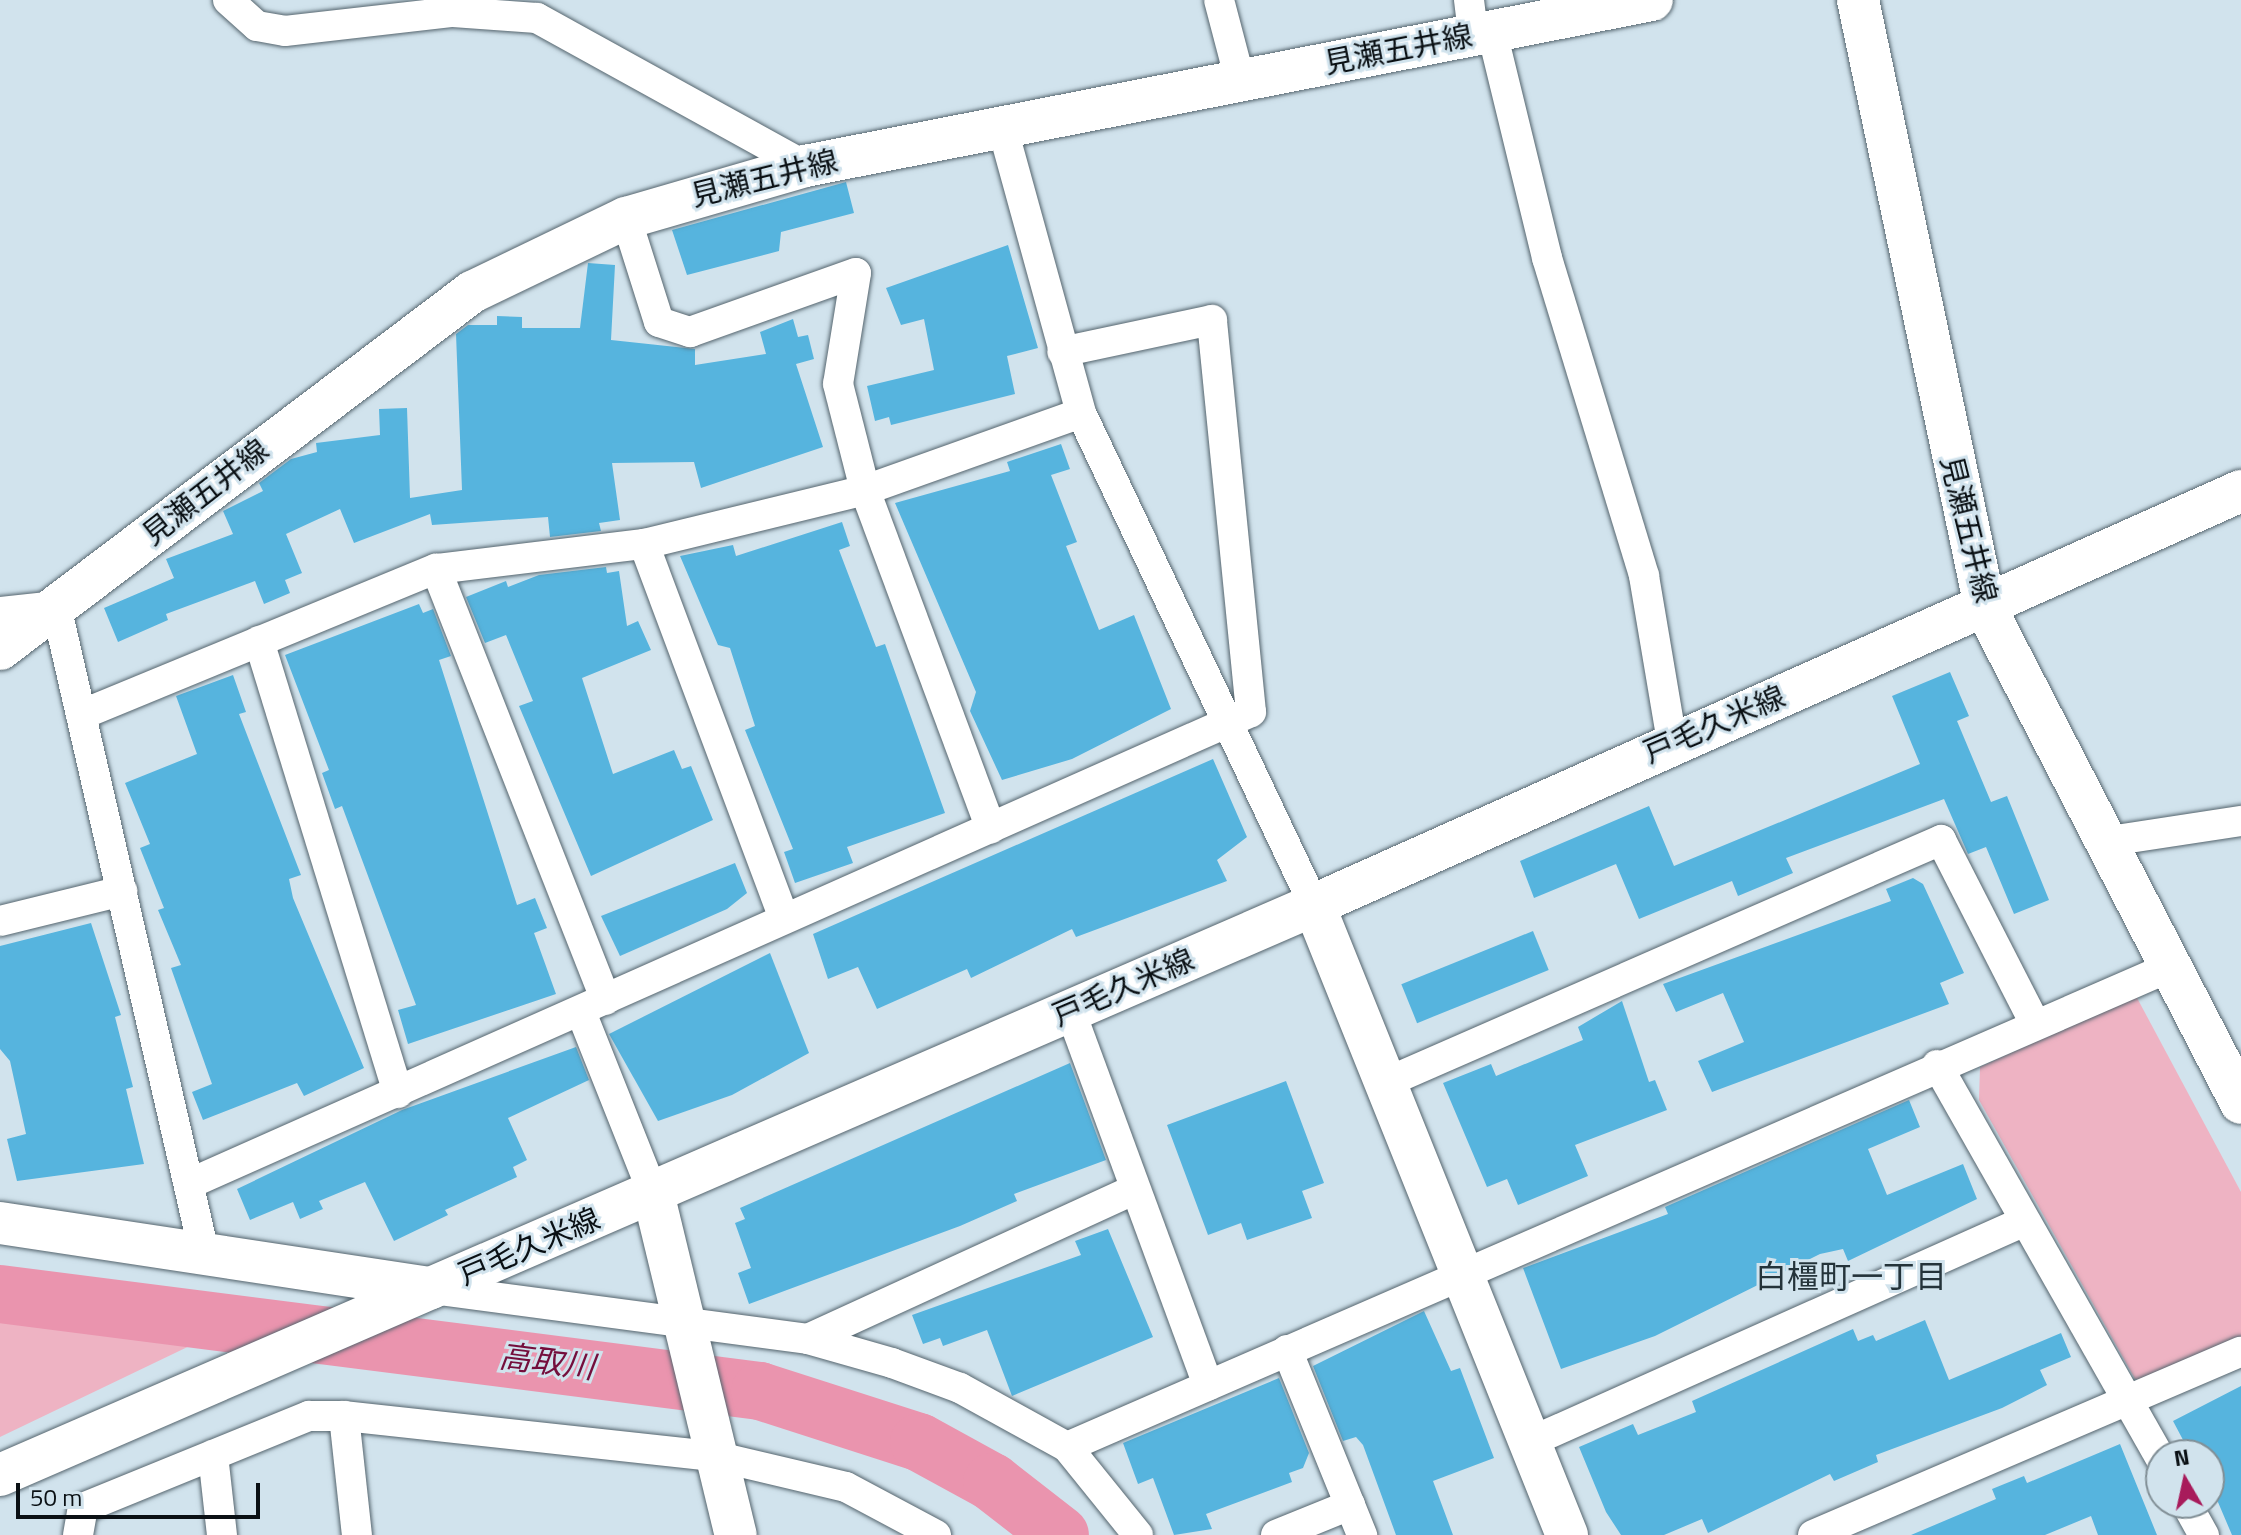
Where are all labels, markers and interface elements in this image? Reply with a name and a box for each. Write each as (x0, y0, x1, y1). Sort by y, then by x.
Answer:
street label: 見瀬五井線 (1321, 17, 1475, 81)
street label: 見瀬五井線 (687, 142, 841, 214)
street label: 見瀬五井線 (135, 432, 275, 552)
street label: 見瀬五井線 (1933, 452, 2005, 606)
street label: 戸毛久米線 (1638, 678, 1790, 770)
street label: 戸毛久米線 (1047, 941, 1199, 1033)
street label: 戸毛久米線 (453, 1200, 605, 1292)
district label: 白橿町一丁目 (1755, 1257, 1947, 1295)
water label: 高取川 (497, 1336, 597, 1386)
north arrow (2145, 1439, 2225, 1519)
text: N (2171, 1439, 2192, 1475)
scale bar (20, 1467, 264, 1517)
text: 50 m (30, 1479, 82, 1515)

